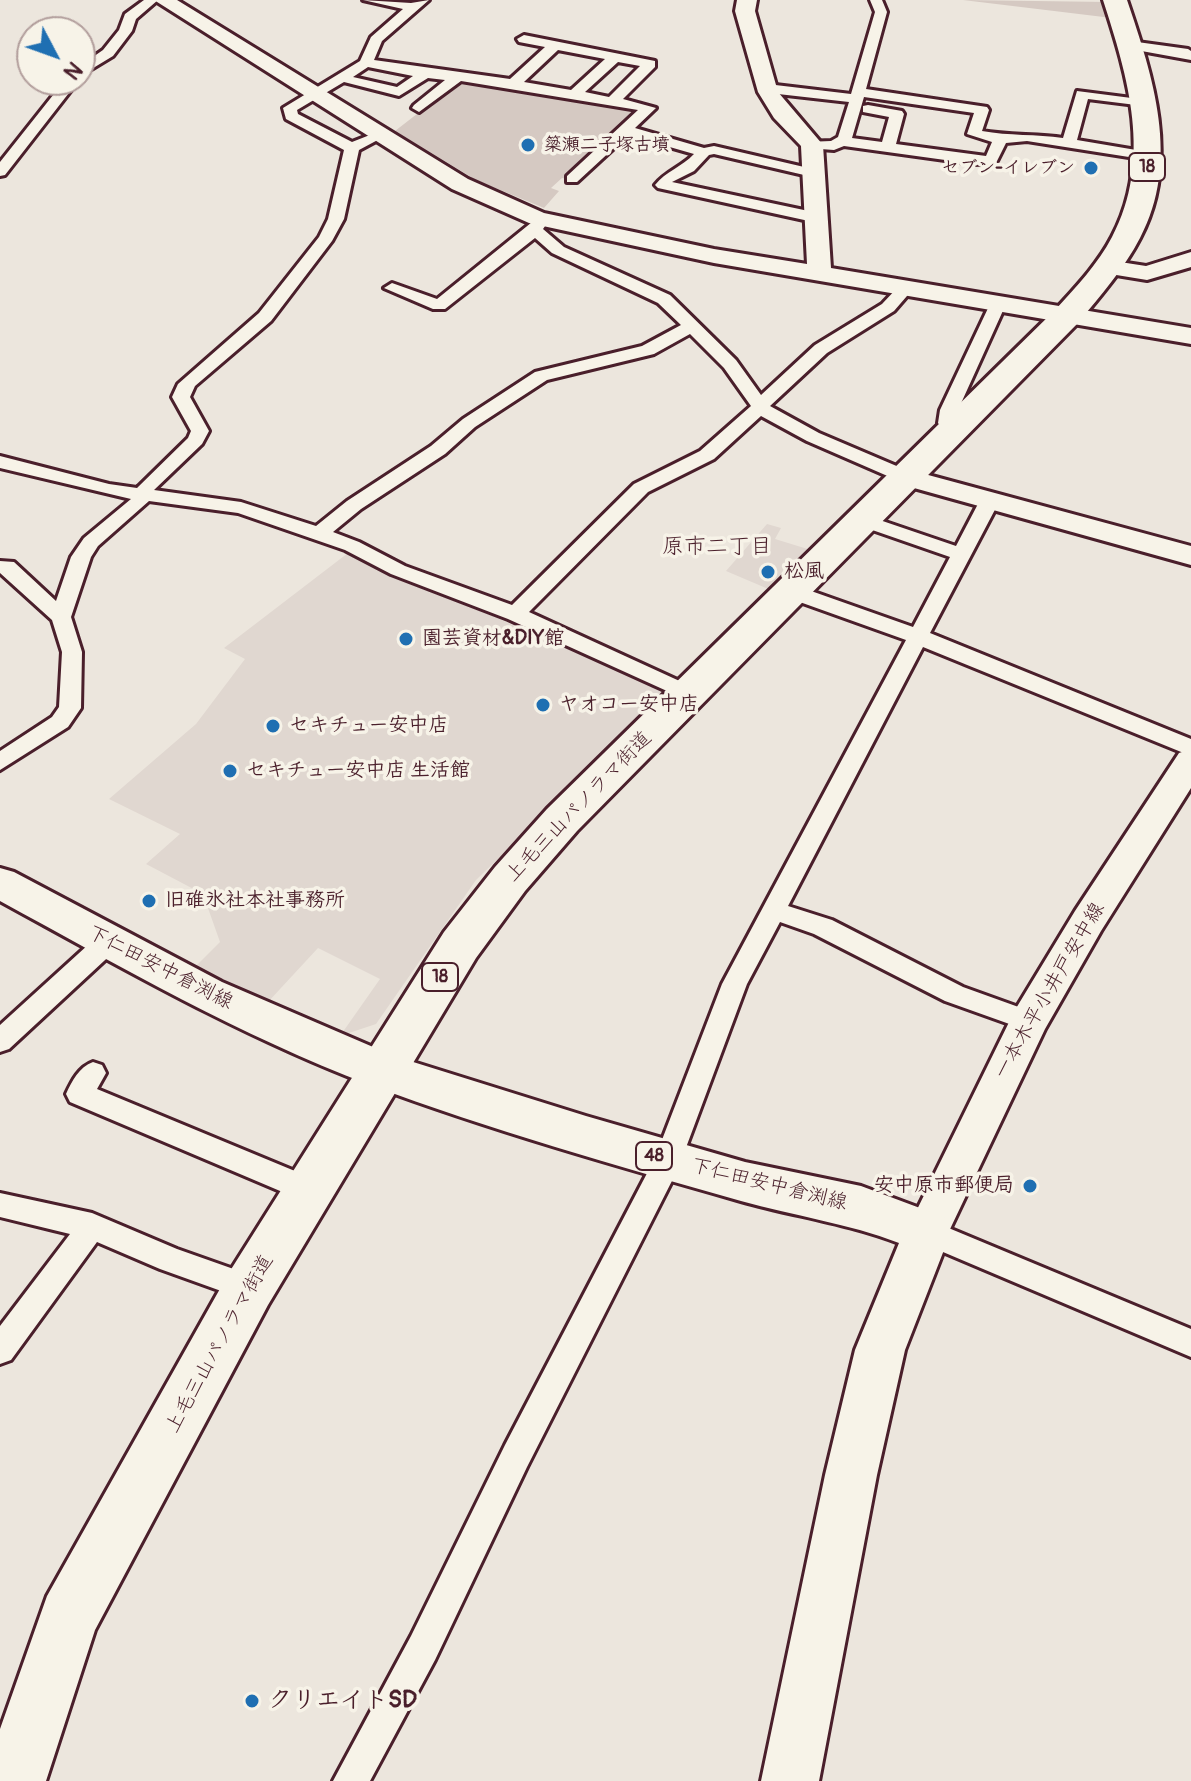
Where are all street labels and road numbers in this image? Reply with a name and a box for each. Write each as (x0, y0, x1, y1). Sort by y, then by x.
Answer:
road number: 18 (1129, 153, 1165, 181)
street label: 上毛三山パノラマ街道 (501, 727, 657, 887)
street label: 一本木平小井戸安中線 (990, 898, 1110, 1084)
street label: 下仁田安中倉渕線 (83, 921, 237, 1015)
road number: 18 (422, 963, 458, 991)
road number: 48 (636, 1142, 672, 1170)
street label: 下仁田安中倉渕線 (688, 1154, 850, 1216)
street label: 上毛三山パノラマ街道 (161, 1251, 279, 1437)

